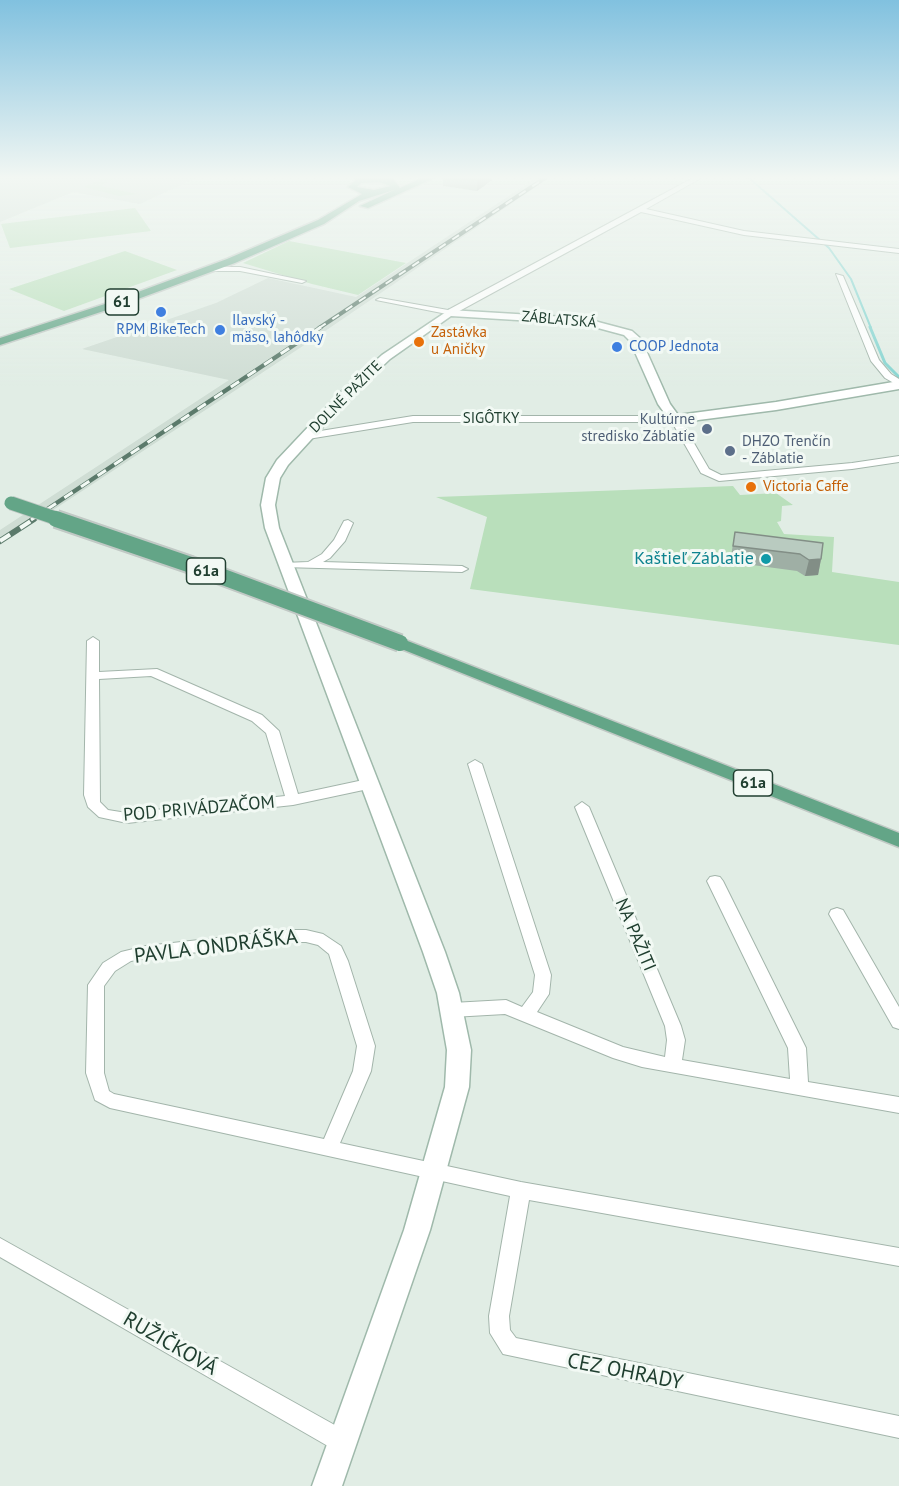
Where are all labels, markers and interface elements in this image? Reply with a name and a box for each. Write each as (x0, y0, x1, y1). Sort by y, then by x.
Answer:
road number: 61 (106, 289, 138, 315)
marker: RPM BikeTech (154, 305, 168, 319)
street label: ZÁBLATSKÁ (521, 308, 597, 332)
place label: Ilavský - mäso, lahôdky (232, 312, 323, 347)
place label: RPM BikeTech (116, 321, 206, 339)
marker: Ilavský - mäso, lahôdky (213, 323, 227, 337)
place label: Zastávka u Aničky (431, 324, 487, 359)
marker: Zastávka u Aničky (412, 335, 426, 349)
place label: COOP Jednota (629, 338, 719, 356)
marker: COOP Jednota (610, 340, 624, 354)
street label: DOLNÉ PAŽITE (306, 357, 386, 437)
street label: SIGÔTKY (463, 410, 519, 428)
place label: Kultúrne stredisko Záblatie (581, 411, 695, 446)
marker: Kultúrne stredisko Záblatie (700, 422, 714, 436)
place label: DHZO Trenčín - Záblatie (742, 433, 831, 468)
marker: DHZO Trenčín - Záblatie (723, 444, 737, 458)
place label: Victoria Caffe (763, 478, 849, 496)
marker: Victoria Caffe (744, 480, 758, 494)
place label: Kaštieľ Záblatie (634, 548, 754, 570)
marker: Kaštieľ Záblatie (759, 552, 773, 566)
road number: 61a (186, 558, 226, 584)
road number: 61a (734, 770, 772, 796)
street label: POD PRIVÁDZAČOM (122, 792, 276, 826)
street label: NA PAŽITI (610, 895, 660, 975)
street label: PAVLA ONDRÁŠKA (133, 924, 299, 970)
street label: RUŽIČKOVÁ (118, 1307, 222, 1381)
street label: CEZ OHRADY (565, 1348, 685, 1396)

